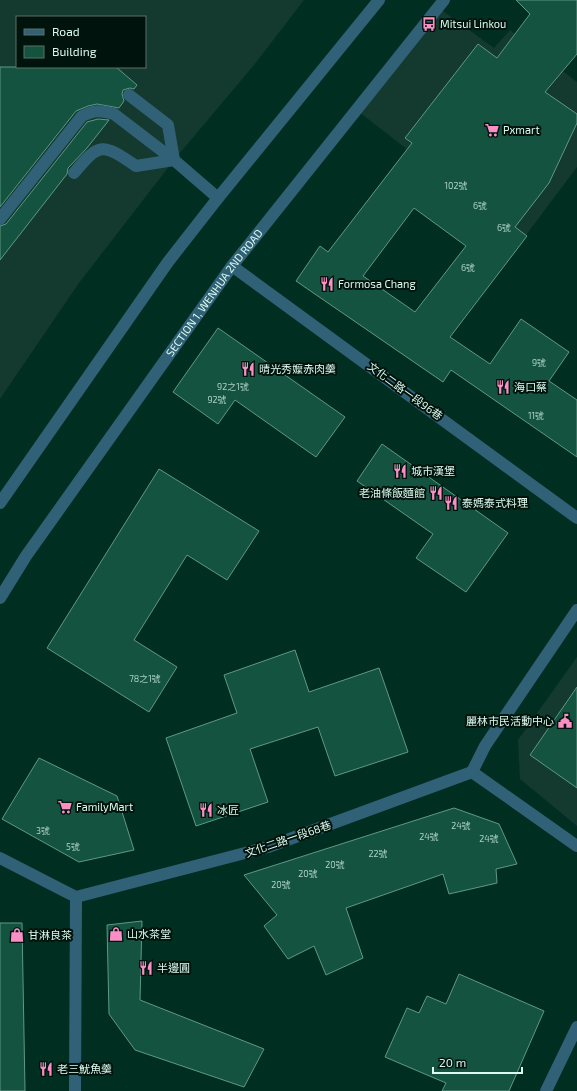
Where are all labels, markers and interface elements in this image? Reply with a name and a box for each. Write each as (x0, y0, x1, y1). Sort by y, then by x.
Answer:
legend (16, 16, 146, 68)
bus stop icon: Mitsui Linkou (421, 16, 437, 32)
place label: Mitsui Linkou (440, 17, 506, 30)
text: Road (52, 24, 80, 38)
text: Building (52, 44, 97, 58)
supermarket icon: Pxmart (484, 122, 500, 138)
place label: Pxmart (503, 123, 540, 136)
house number: 102號 (444, 180, 468, 191)
house number: 6號 (473, 200, 487, 211)
house number: 6號 (497, 222, 511, 233)
street label: SECTION 1, WENHUA 2ND ROAD (163, 226, 265, 359)
house number: 6號 (461, 262, 475, 273)
restaurant icon: Formosa Chang (319, 276, 335, 292)
place label: Formosa Chang (338, 277, 416, 290)
house number: 9號 (532, 357, 546, 368)
street label: 文化二路一段96巷 (365, 359, 445, 422)
restaurant icon: 晴光秀嬤赤肉羹 (240, 361, 256, 377)
place label: 晴光秀嬤赤肉羹 (259, 362, 336, 375)
restaurant icon: 海口蔡 (495, 379, 511, 395)
place label: 海口蔡 (514, 380, 547, 393)
house number: 92之1號 (217, 381, 249, 392)
house number: 92號 (207, 394, 227, 405)
house number: 11號 (528, 410, 544, 421)
restaurant icon: 城市漢堡 (392, 463, 408, 479)
place label: 城市漢堡 (411, 464, 455, 477)
restaurant icon: 老油條飯麵館 (428, 485, 444, 501)
place label: 老油條飯麵館 (359, 486, 425, 499)
restaurant icon: 泰媽泰式料理 (443, 495, 459, 511)
place label: 泰媽泰式料理 (462, 496, 528, 509)
house number: 78之1號 (129, 673, 161, 684)
public building icon: 麗林市民活動中心 (557, 713, 573, 729)
place label: 麗林市民活動中心 (466, 714, 554, 727)
supermarket icon: FamilyMart (57, 799, 73, 815)
place label: FamilyMart (76, 800, 133, 813)
restaurant icon: 冰匠 (198, 802, 214, 818)
place label: 冰匠 (217, 803, 239, 816)
street label: 文化二路一段68巷 (243, 818, 332, 859)
house number: 24號 (451, 820, 471, 831)
house number: 3號 (36, 825, 50, 836)
house number: 24號 (419, 831, 439, 842)
house number: 24號 (479, 833, 499, 844)
house number: 5號 (66, 841, 80, 852)
house number: 22號 (368, 848, 388, 859)
house number: 20號 (325, 859, 345, 870)
house number: 20號 (298, 868, 318, 879)
house number: 20號 (271, 879, 291, 890)
shop icon: 山水茶堂 (108, 926, 124, 942)
shop icon: 甘淋良茶 (9, 927, 25, 943)
place label: 山水茶堂 (127, 927, 171, 940)
place label: 甘淋良茶 (28, 928, 72, 941)
restaurant icon: 半邊圓 (138, 960, 154, 976)
place label: 半邊圓 (157, 961, 190, 974)
scale bar (433, 1049, 522, 1075)
text: 20 m (439, 1055, 466, 1069)
restaurant icon: 老三魷魚羹 (38, 1061, 54, 1077)
place label: 老三魷魚羹 (57, 1062, 112, 1075)

